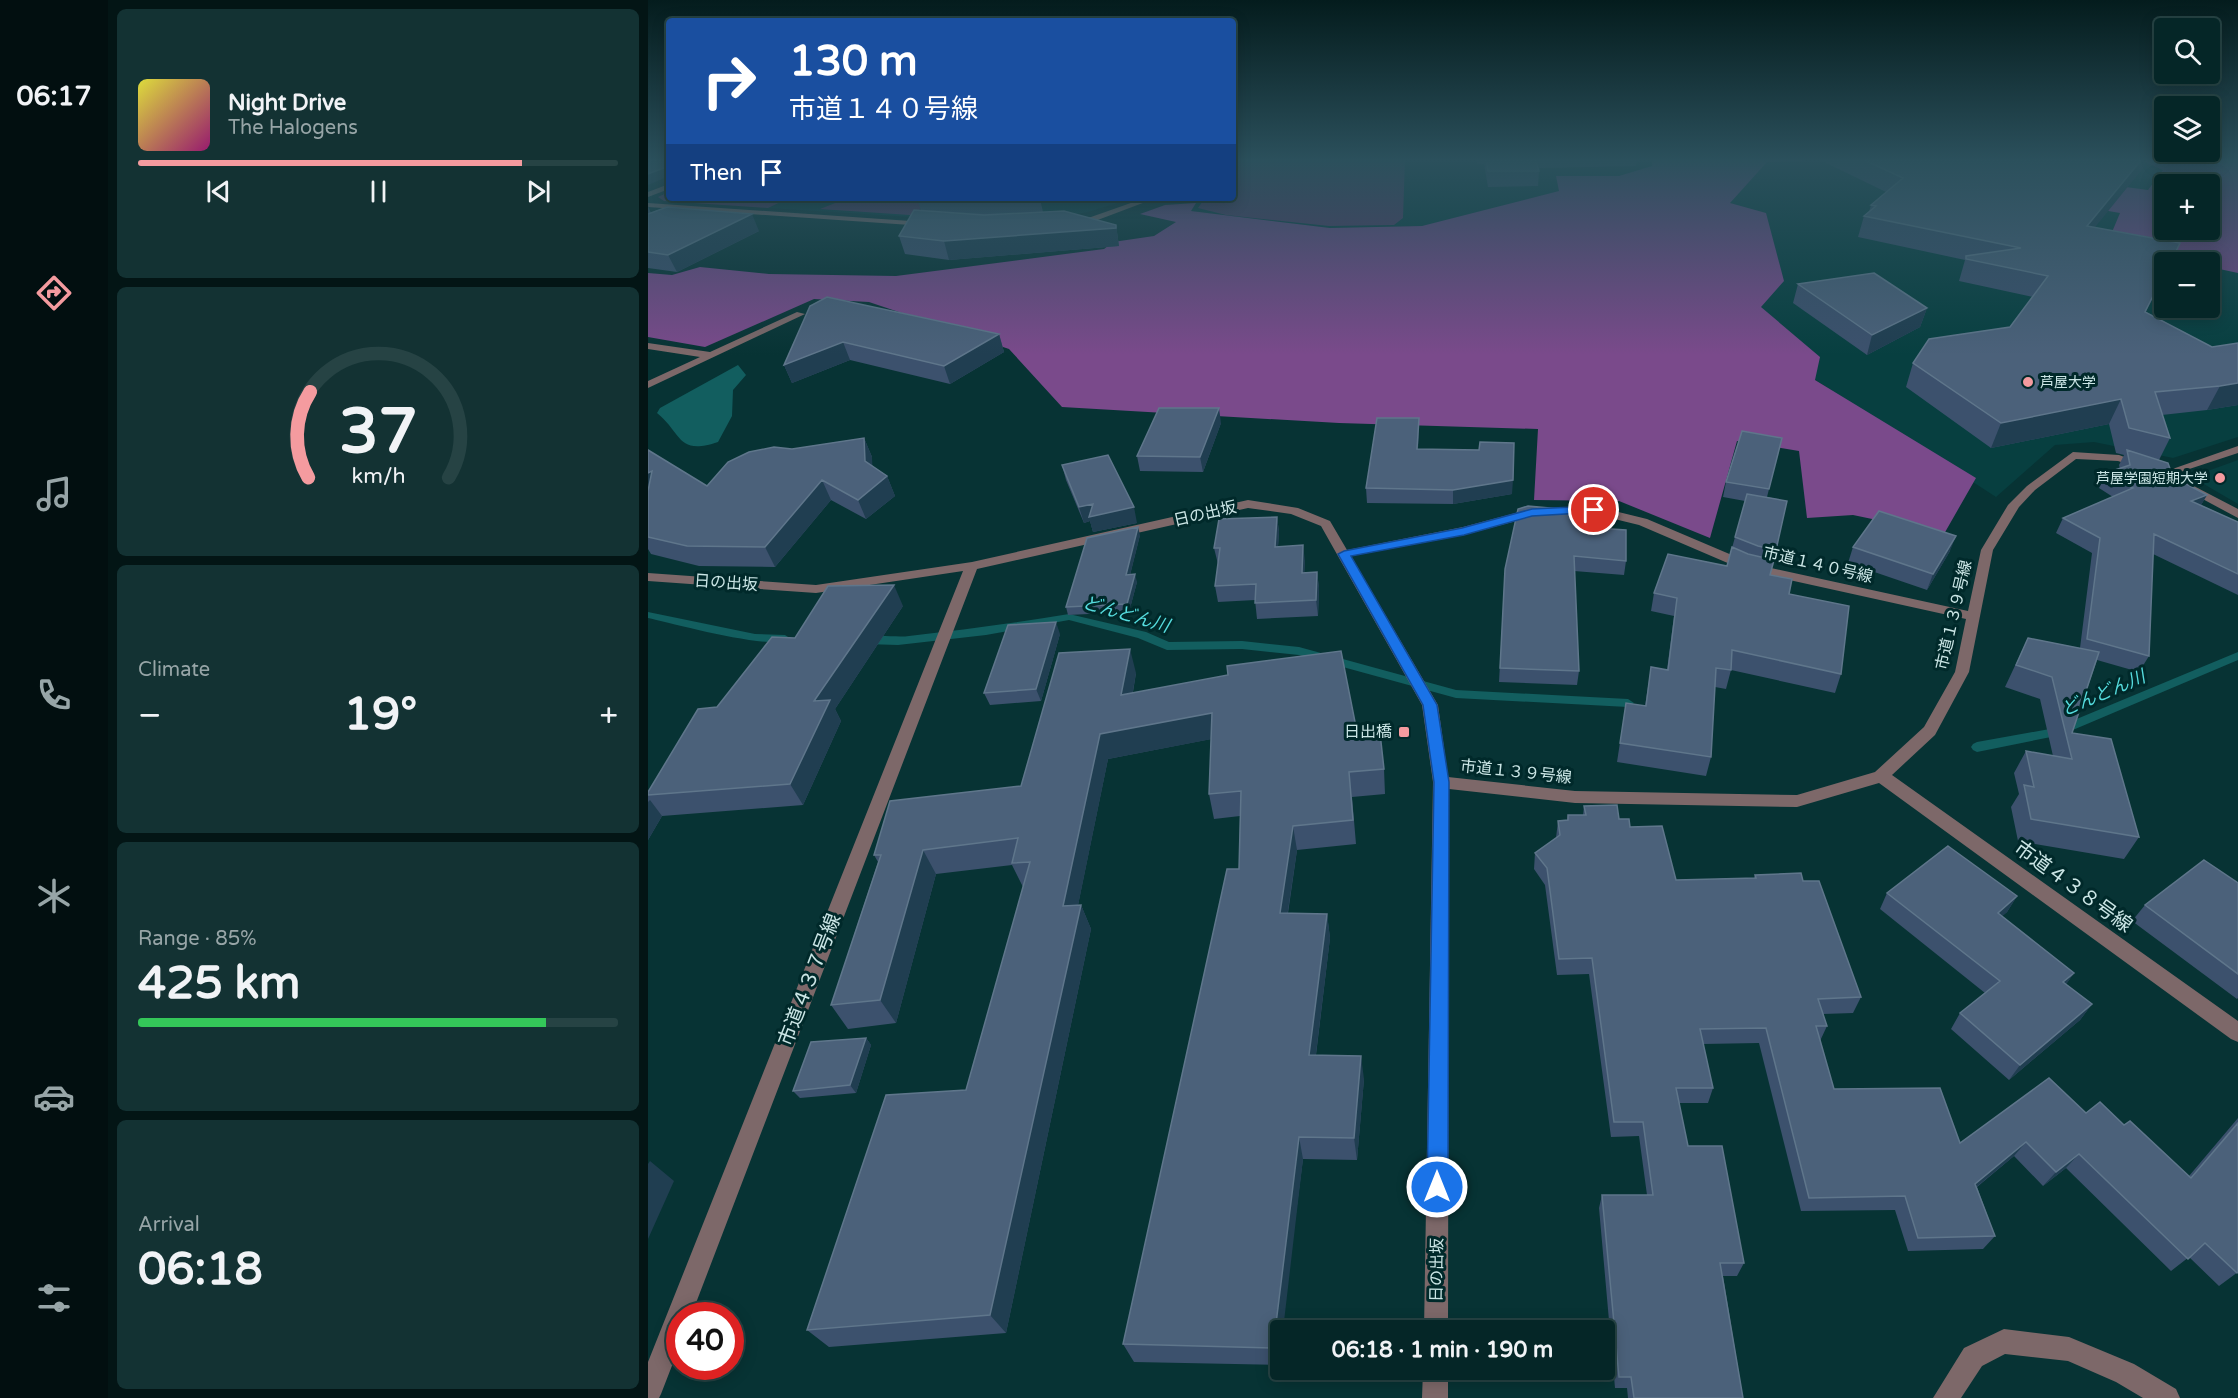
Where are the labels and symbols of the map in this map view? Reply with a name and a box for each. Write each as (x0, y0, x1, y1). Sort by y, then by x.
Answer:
place label: 芦屋大学 (2040, 374, 2096, 391)
marker: 芦屋大学 (2021, 375, 2035, 389)
place label: 芦屋学園短期大学 (2096, 470, 2208, 487)
marker: 芦屋学園短期大学 (2213, 471, 2227, 485)
pin (1568, 484, 1619, 535)
street label: 日の出坂 (1172, 497, 1238, 531)
street label: 市道１４０号線 (1761, 543, 1875, 587)
street label: 市道１３９号線 (1932, 558, 1976, 672)
street label: 日の出坂 (693, 571, 759, 595)
water label: どんどん川 (1080, 591, 1174, 637)
water label: どんどん川 (2058, 665, 2150, 721)
place label: 日出橋 (1344, 722, 1392, 742)
marker: 日出橋 (1397, 725, 1411, 739)
street label: 市道１３９号線 (1459, 756, 1573, 788)
street label: 市道４３８号線 (2009, 836, 2137, 938)
street label: 市道４３７号線 (774, 910, 846, 1050)
position arrow (1405, 1155, 1469, 1219)
street label: 日の出坂 (1426, 1238, 1448, 1302)
speed limit sign: 40 (666, 1302, 744, 1380)

